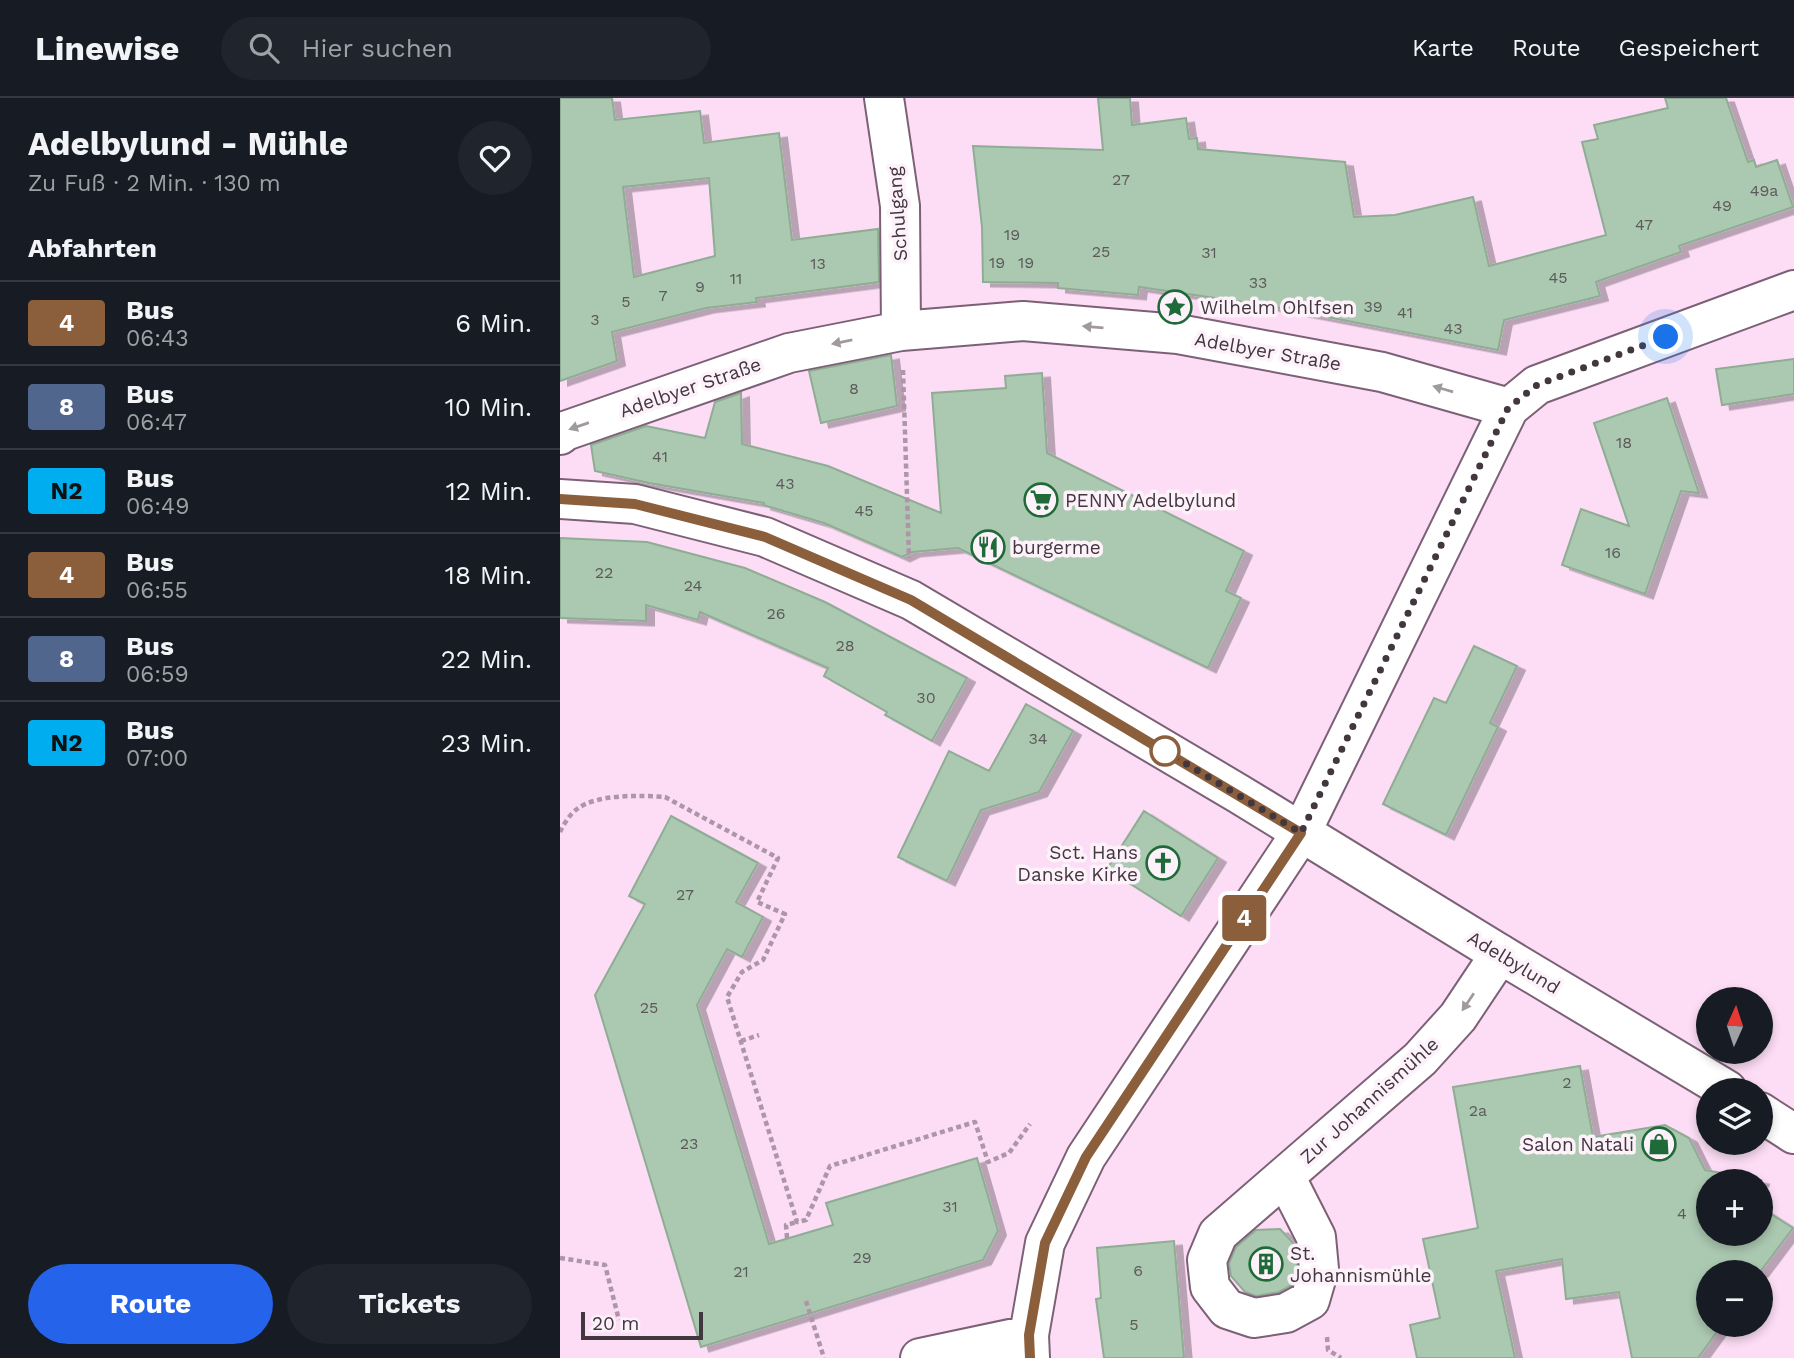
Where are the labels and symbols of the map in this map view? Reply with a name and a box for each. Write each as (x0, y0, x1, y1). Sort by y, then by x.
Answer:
street label: Schulgang (883, 165, 912, 262)
house number: 27 (1112, 170, 1130, 189)
house number: 49a (1750, 181, 1778, 200)
house number: 49 (1712, 196, 1732, 215)
house number: 47 (1635, 215, 1653, 234)
house number: 19 (1004, 225, 1020, 244)
house number: 25 (1092, 242, 1110, 261)
house number: 31 (1201, 243, 1217, 262)
house number: 19 (989, 253, 1005, 272)
house number: 19 (1018, 253, 1034, 272)
house number: 13 (810, 254, 826, 273)
house number: 45 (1548, 268, 1568, 287)
house number: 11 (730, 269, 742, 288)
house number: 33 (1249, 273, 1267, 292)
house number: 9 (695, 277, 705, 296)
house number: 7 (659, 286, 668, 305)
place icon: Wilhelm Ohlfsen (1156, 288, 1194, 326)
house number: 5 (621, 292, 631, 311)
place label: Wilhelm Ohlfsen (1200, 296, 1354, 319)
house number: 39 (1363, 297, 1383, 316)
house number: 41 (1397, 303, 1413, 322)
house number: 3 (590, 310, 600, 329)
house number: 43 (1443, 319, 1463, 338)
your location (1648, 319, 1683, 354)
one-way arrow (1081, 321, 1103, 332)
street label: Adelbyer Straße (1193, 327, 1343, 376)
one-way arrow (831, 337, 853, 348)
street label: Adelbyer Straße (616, 352, 764, 422)
house number: 8 (849, 379, 859, 398)
one-way arrow (1432, 384, 1453, 394)
one-way arrow (569, 421, 590, 432)
house number: 18 (1616, 433, 1632, 452)
house number: 41 (652, 447, 668, 466)
house number: 43 (775, 474, 795, 493)
supermarket icon: PENNY Adelbylund (1022, 481, 1060, 519)
place label: PENNY Adelbylund (1065, 489, 1236, 512)
house number: 45 (854, 501, 874, 520)
restaurant icon: burgerme (969, 528, 1007, 566)
place label: burgerme (1012, 536, 1101, 559)
house number: 16 (1605, 543, 1621, 562)
house number: 22 (595, 563, 613, 582)
house number: 24 (684, 576, 703, 595)
house number: 26 (766, 604, 786, 623)
house number: 28 (835, 636, 855, 655)
house number: 30 (916, 688, 936, 707)
house number: 34 (1028, 729, 1048, 748)
unlabelled marker (1150, 736, 1180, 766)
place label: Sct. Hans Danske Kirke (1017, 841, 1138, 886)
church icon: Sct. Hans Danske Kirke (1144, 844, 1182, 882)
house number: 27 (676, 885, 694, 904)
line badge: 4 (1221, 895, 1267, 941)
street label: Adelbylund (1463, 926, 1564, 999)
north arrow (1696, 987, 1773, 1064)
one-way arrow (1461, 993, 1475, 1011)
house number: 25 (640, 998, 658, 1017)
street label: Zur Johannismühle (1295, 1032, 1443, 1169)
house number: 2 (1562, 1073, 1572, 1092)
house number: 2a (1469, 1101, 1487, 1120)
shop icon: Salon Natali (1640, 1125, 1678, 1163)
place label: Salon Natali (1522, 1133, 1634, 1156)
house number: 23 (680, 1134, 698, 1153)
house number: 31 (942, 1197, 958, 1216)
house number: 4 (1677, 1204, 1687, 1223)
place label: St. Johannismühle (1290, 1242, 1431, 1287)
building icon: St. Johannismühle (1247, 1245, 1285, 1283)
house number: 29 (852, 1248, 872, 1267)
house number: 6 (1133, 1261, 1143, 1280)
house number: 21 (733, 1262, 749, 1281)
scale bar (581, 1309, 704, 1341)
house number: 5 (1129, 1315, 1139, 1334)

